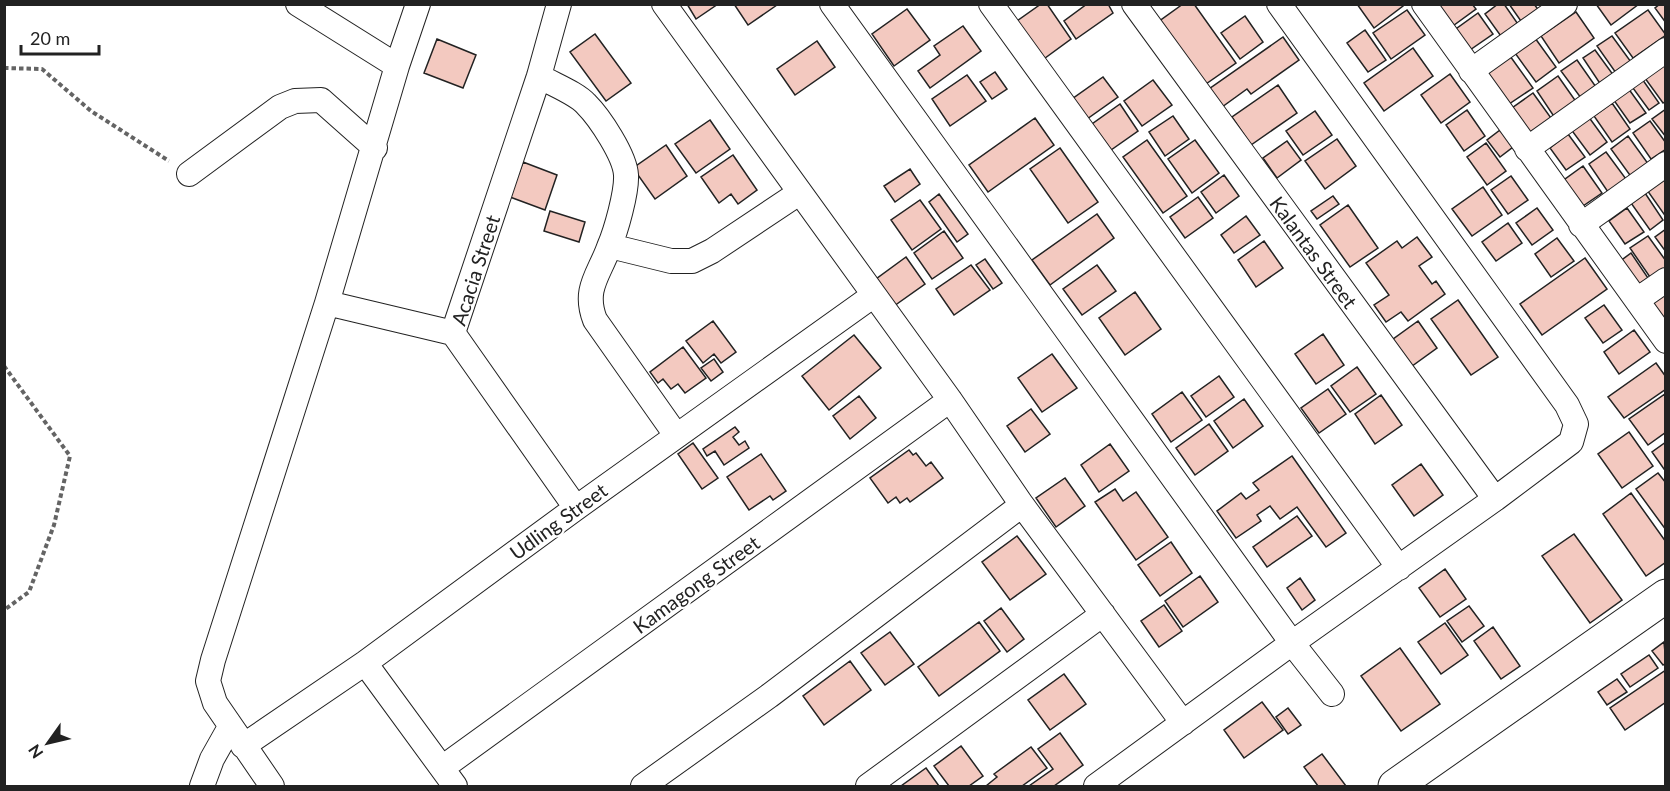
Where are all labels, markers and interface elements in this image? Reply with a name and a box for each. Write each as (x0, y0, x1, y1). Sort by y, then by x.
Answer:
scale bar (21, 18, 99, 56)
text: 20 m (30, 27, 70, 49)
street label: Kalantas Street (1265, 191, 1363, 313)
street label: Acacia Street (446, 212, 504, 328)
street label: Udling Street (505, 478, 611, 564)
street label: Kamagong Street (628, 530, 764, 638)
north arrow (18, 713, 78, 773)
text: N (24, 741, 46, 762)

